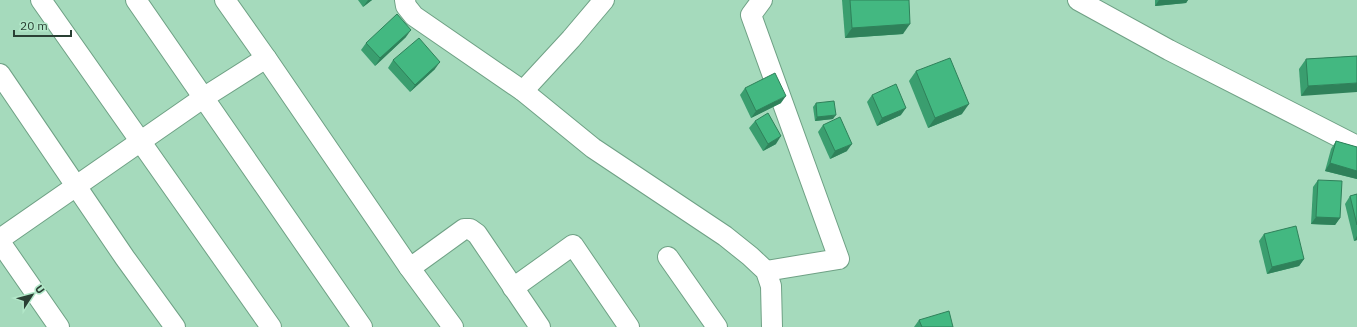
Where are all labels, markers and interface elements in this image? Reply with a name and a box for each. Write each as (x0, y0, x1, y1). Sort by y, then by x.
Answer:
scale bar (14, 12, 71, 38)
text: 20 m (20, 18, 48, 33)
north arrow (12, 275, 52, 315)
text: U (32, 282, 48, 296)

